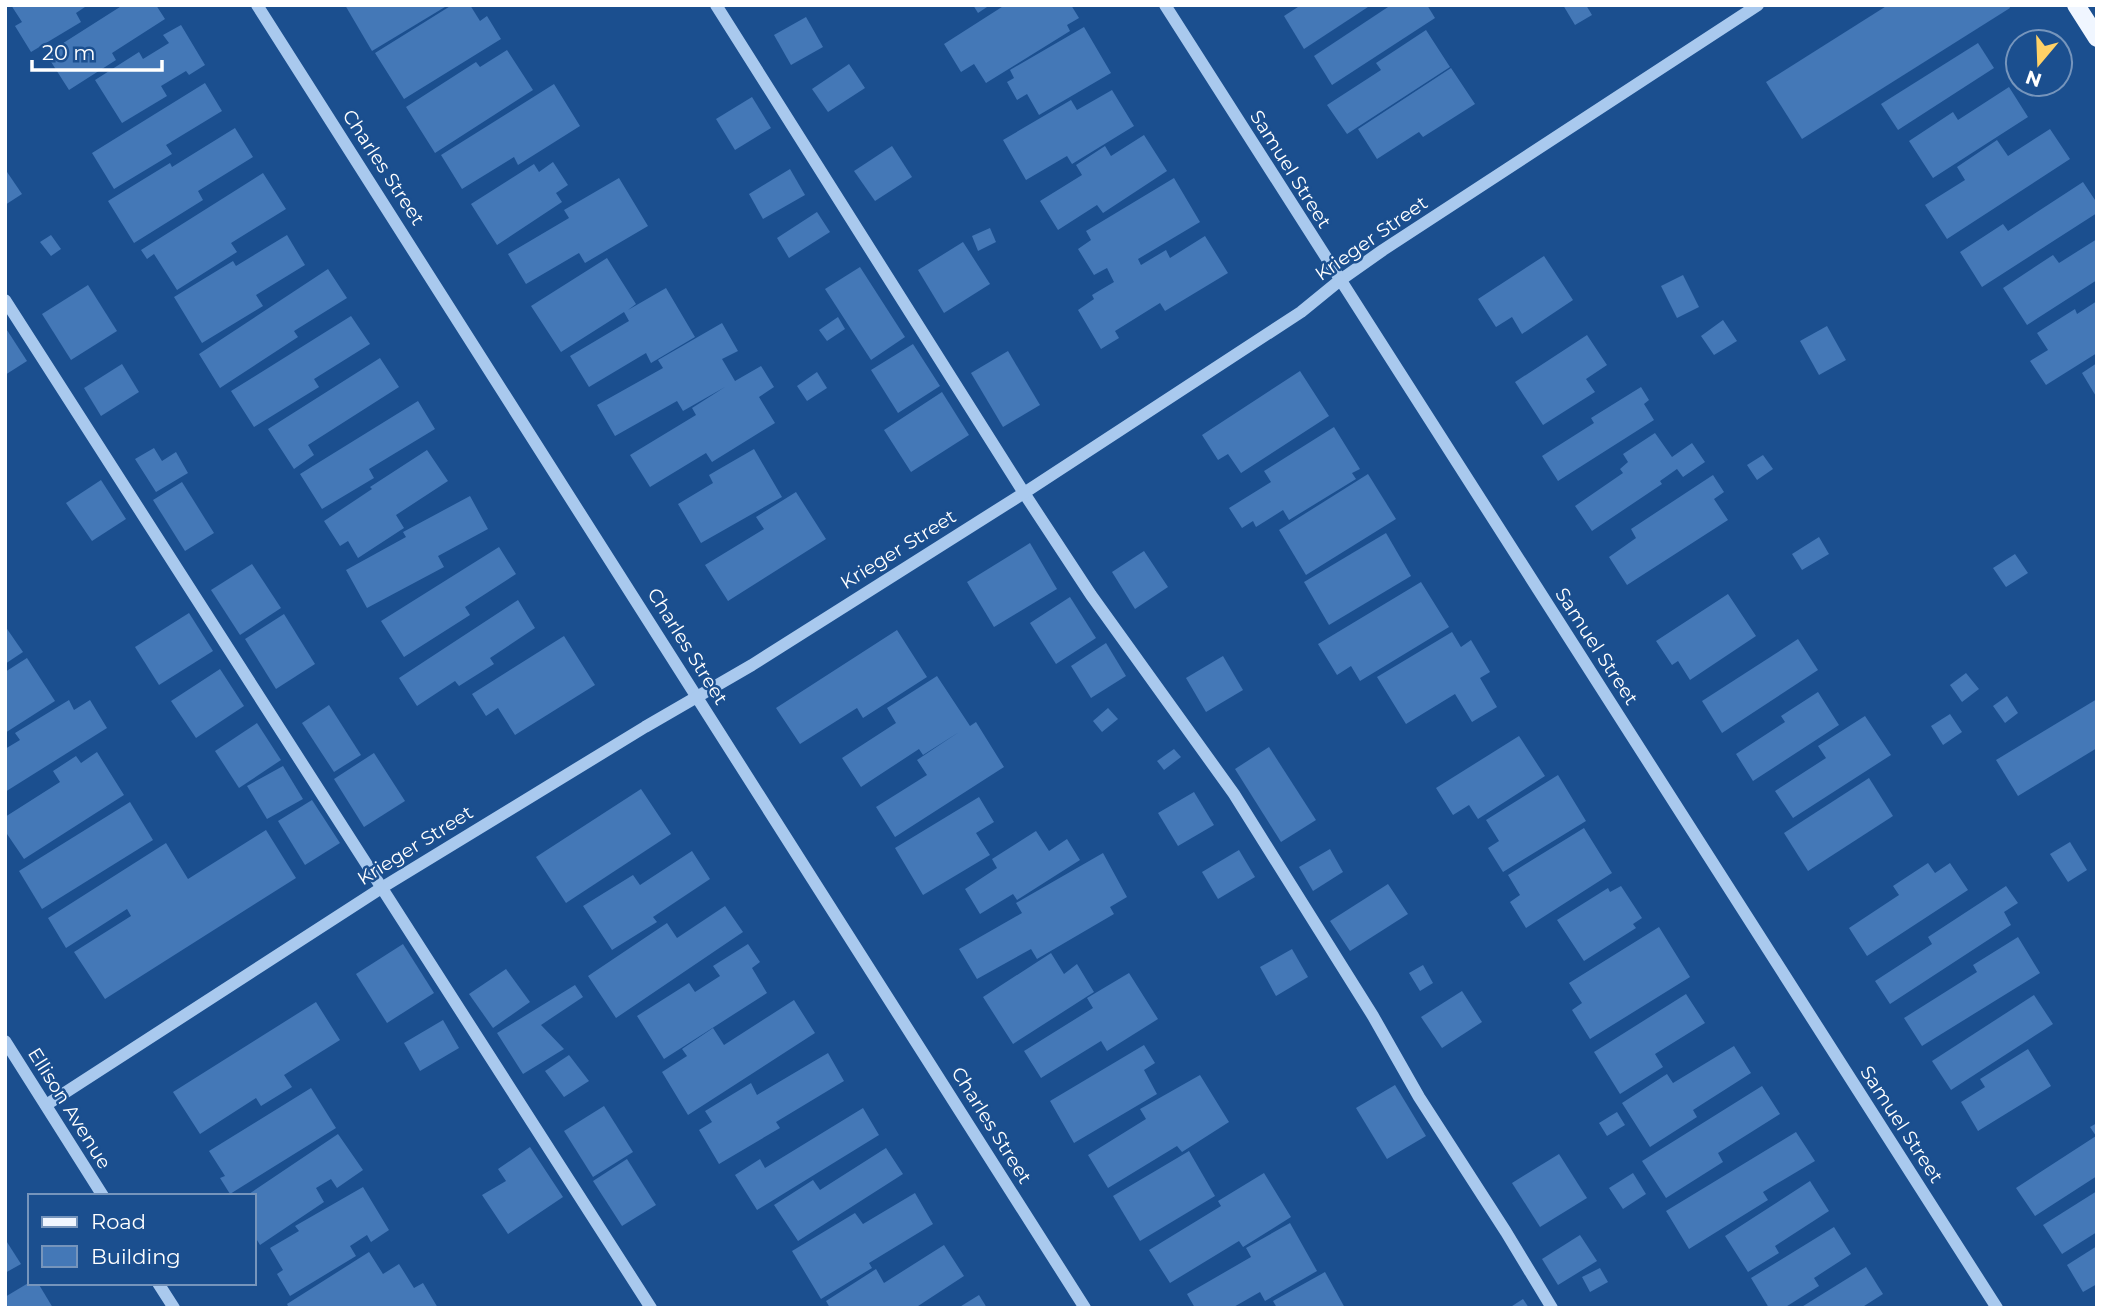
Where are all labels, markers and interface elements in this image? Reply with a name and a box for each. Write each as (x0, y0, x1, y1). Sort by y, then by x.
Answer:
scale bar (32, 28, 161, 72)
north arrow (2004, 28, 2074, 98)
text: 20 m (42, 40, 96, 65)
text: N (2023, 65, 2045, 92)
street label: Charles Street (338, 105, 430, 230)
street label: Samuel Street (1245, 106, 1336, 233)
street label: Krieger Street (1311, 191, 1432, 286)
street label: Krieger Street (836, 505, 961, 594)
street label: Samuel Street (1550, 583, 1643, 709)
street label: Charles Street (643, 584, 733, 709)
street label: Krieger Street (353, 801, 478, 890)
street label: Ellison Avenue (23, 1043, 116, 1173)
street label: Samuel Street (1855, 1061, 1948, 1187)
street label: Charles Street (947, 1063, 1037, 1188)
legend (28, 1194, 256, 1285)
text: Road (91, 1209, 146, 1234)
text: Building (91, 1244, 181, 1269)

